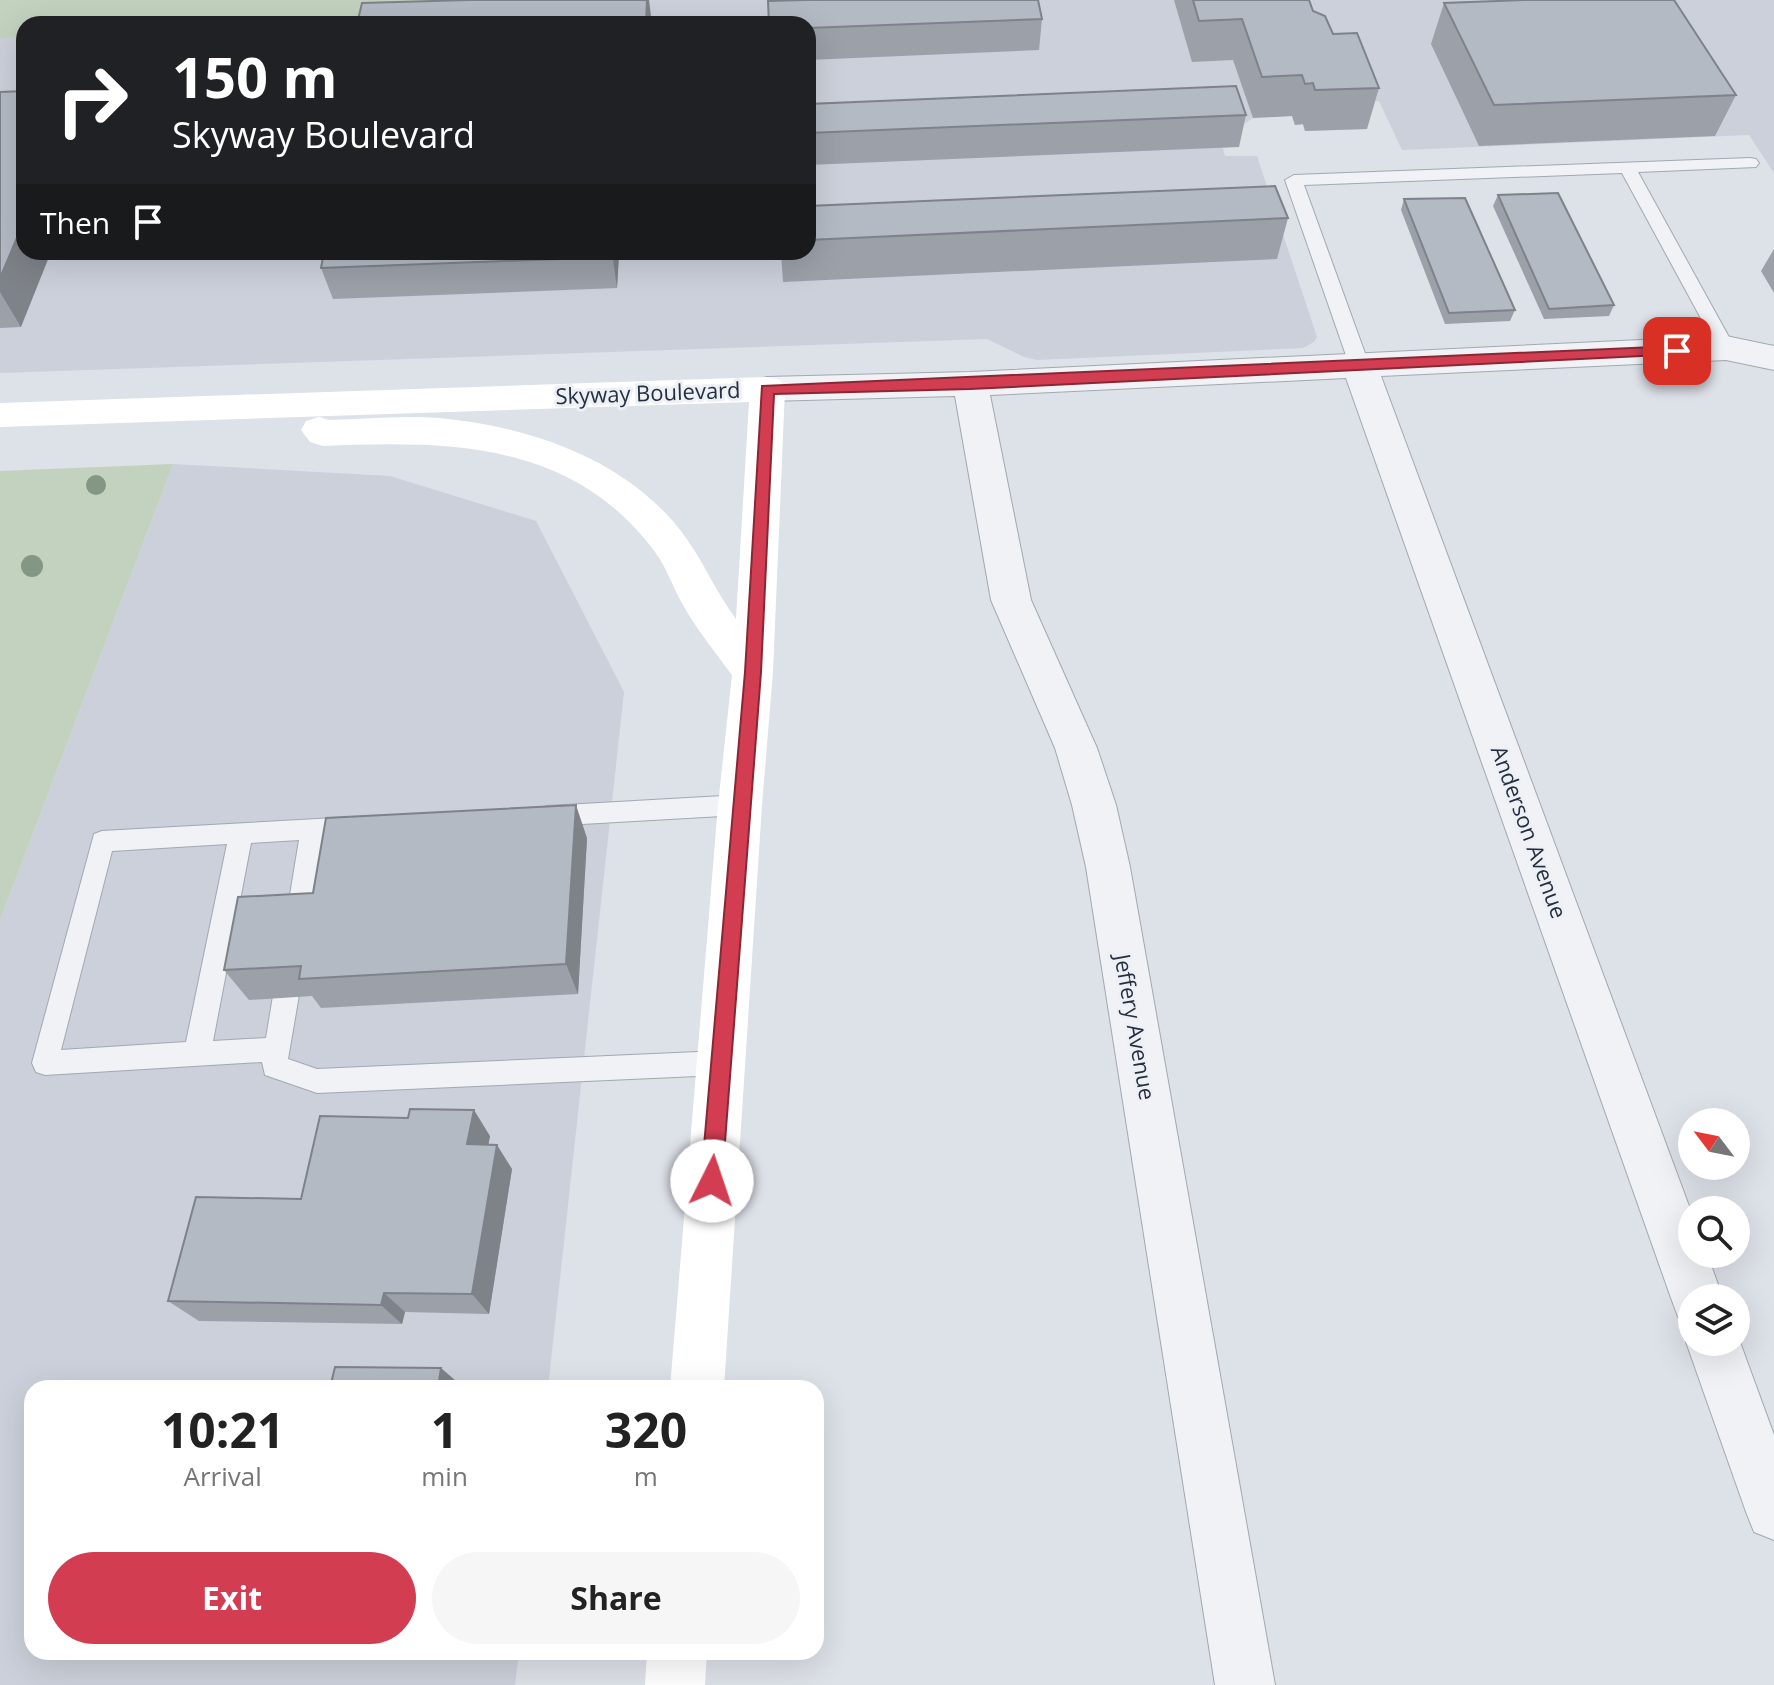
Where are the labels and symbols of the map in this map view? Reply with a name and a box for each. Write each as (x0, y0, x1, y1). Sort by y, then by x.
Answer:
pin (1643, 317, 1711, 385)
street label: Skyway Boulevard (555, 374, 741, 410)
street label: Anderson Avenue (1485, 741, 1575, 922)
street label: Jeffery Avenue (1108, 949, 1164, 1102)
north arrow (1678, 1108, 1750, 1180)
position arrow (670, 1139, 754, 1223)

